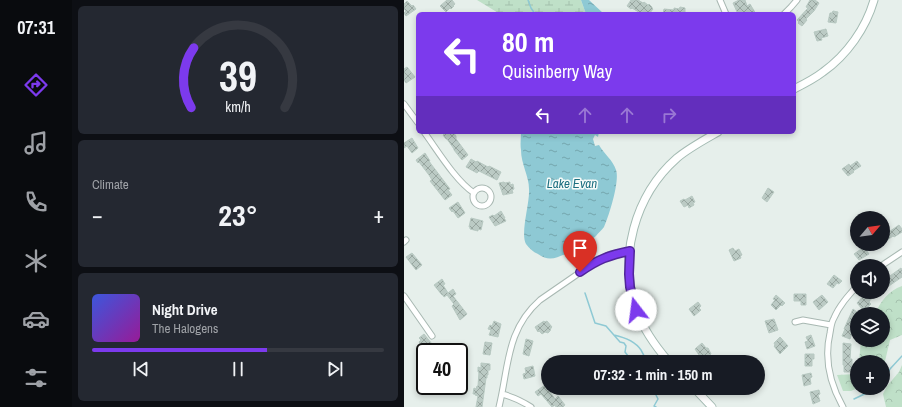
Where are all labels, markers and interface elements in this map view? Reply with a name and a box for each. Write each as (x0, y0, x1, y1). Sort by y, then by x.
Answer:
text: 07:31 (17, 15, 55, 40)
text: 80 m (502, 23, 554, 61)
icon: left (436, 28, 488, 80)
text: 39 (219, 48, 257, 104)
text: Quisinberry Way (502, 59, 612, 84)
icon: directions (22, 71, 50, 99)
text: km/h (225, 96, 251, 115)
icon: left (532, 104, 554, 126)
icon: ahead (574, 104, 596, 126)
icon: ahead (616, 104, 638, 126)
icon: right (658, 104, 680, 126)
icon: music (22, 129, 50, 157)
water label: Lake Evan (547, 175, 597, 192)
text: Climate (92, 176, 129, 193)
icon: phone (22, 188, 50, 216)
text: 23° (218, 195, 258, 235)
text: − (92, 200, 103, 230)
text: + (373, 200, 384, 230)
north arrow (850, 211, 890, 251)
map controls (850, 211, 890, 395)
pin (563, 231, 597, 272)
icon: arrive (569, 237, 591, 259)
icon: climate (22, 247, 50, 275)
button: sound (850, 259, 890, 299)
position arrow (615, 289, 657, 331)
text: Night Drive (152, 299, 218, 320)
icon: car (22, 305, 50, 333)
button: layers (850, 307, 890, 347)
text: The Halogens (152, 320, 218, 337)
speed limit sign: 40 (416, 343, 468, 395)
button: + (850, 355, 890, 395)
icon: previous (130, 358, 152, 380)
icon: pause (227, 358, 249, 380)
icon: next (324, 358, 346, 380)
icon: filters (22, 364, 50, 392)
text: 07:32 · 1 min · 150 m (594, 364, 712, 385)

